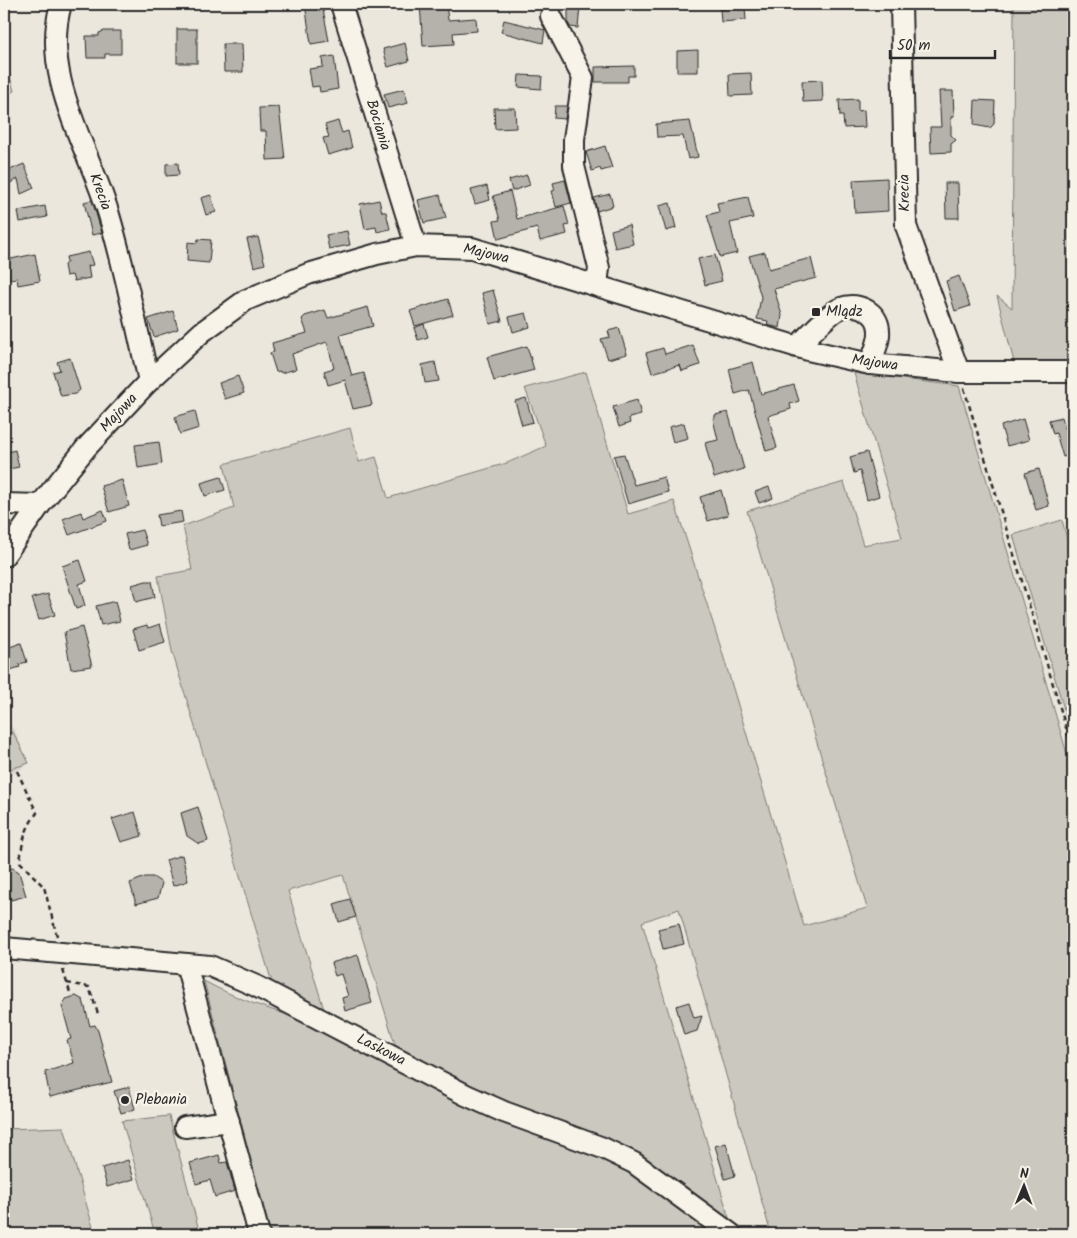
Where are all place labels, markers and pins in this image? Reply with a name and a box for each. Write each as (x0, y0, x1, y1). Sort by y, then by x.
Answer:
place label: Mlądz (826, 300, 863, 324)
marker: Mlądz (810, 306, 822, 318)
place label: Plebania (135, 1088, 187, 1112)
marker: Plebania (119, 1094, 131, 1106)

